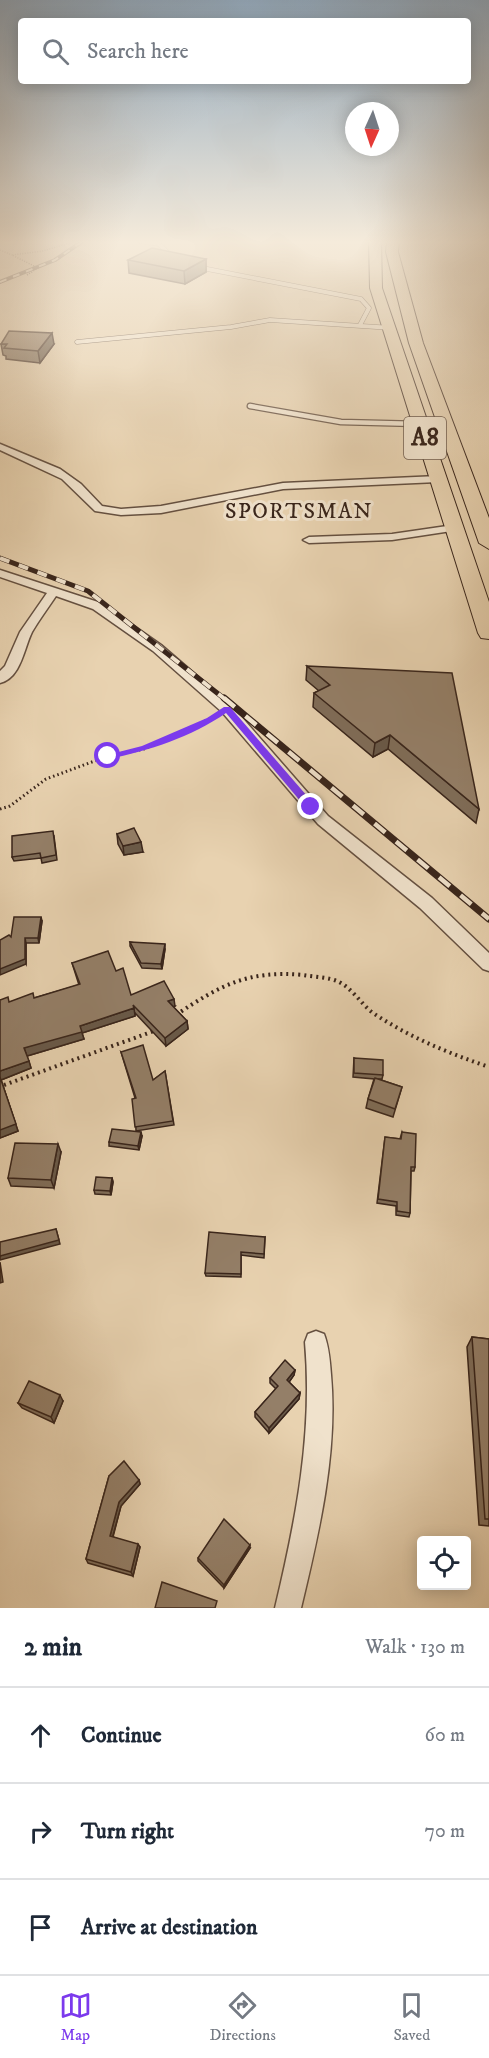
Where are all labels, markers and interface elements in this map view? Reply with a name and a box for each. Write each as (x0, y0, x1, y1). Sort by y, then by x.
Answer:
search box (18, 18, 471, 84)
icon: search (39, 35, 72, 68)
text: Search here (87, 38, 189, 65)
north arrow (345, 102, 399, 156)
road number: A8 (404, 417, 446, 459)
district label: SPORTSMAN (225, 498, 373, 525)
route start (94, 742, 120, 768)
route end (297, 793, 323, 819)
map controls (417, 1536, 471, 1590)
button: locate (417, 1536, 471, 1590)
text: 2 min (24, 1631, 82, 1664)
text: Walk · 130 m (365, 1635, 465, 1660)
icon: ahead (24, 1719, 57, 1752)
text: Continue (81, 1722, 162, 1749)
text: 60 m (425, 1723, 465, 1748)
icon: right (24, 1815, 57, 1848)
text: Turn right (81, 1818, 174, 1845)
text: 70 m (424, 1819, 465, 1844)
icon: arrive (24, 1911, 57, 1944)
text: Arrive at destination (81, 1914, 258, 1941)
tab: Map (59, 1989, 92, 2045)
tab: Directions (209, 1989, 276, 2045)
tab: Saved (393, 1989, 430, 2045)

